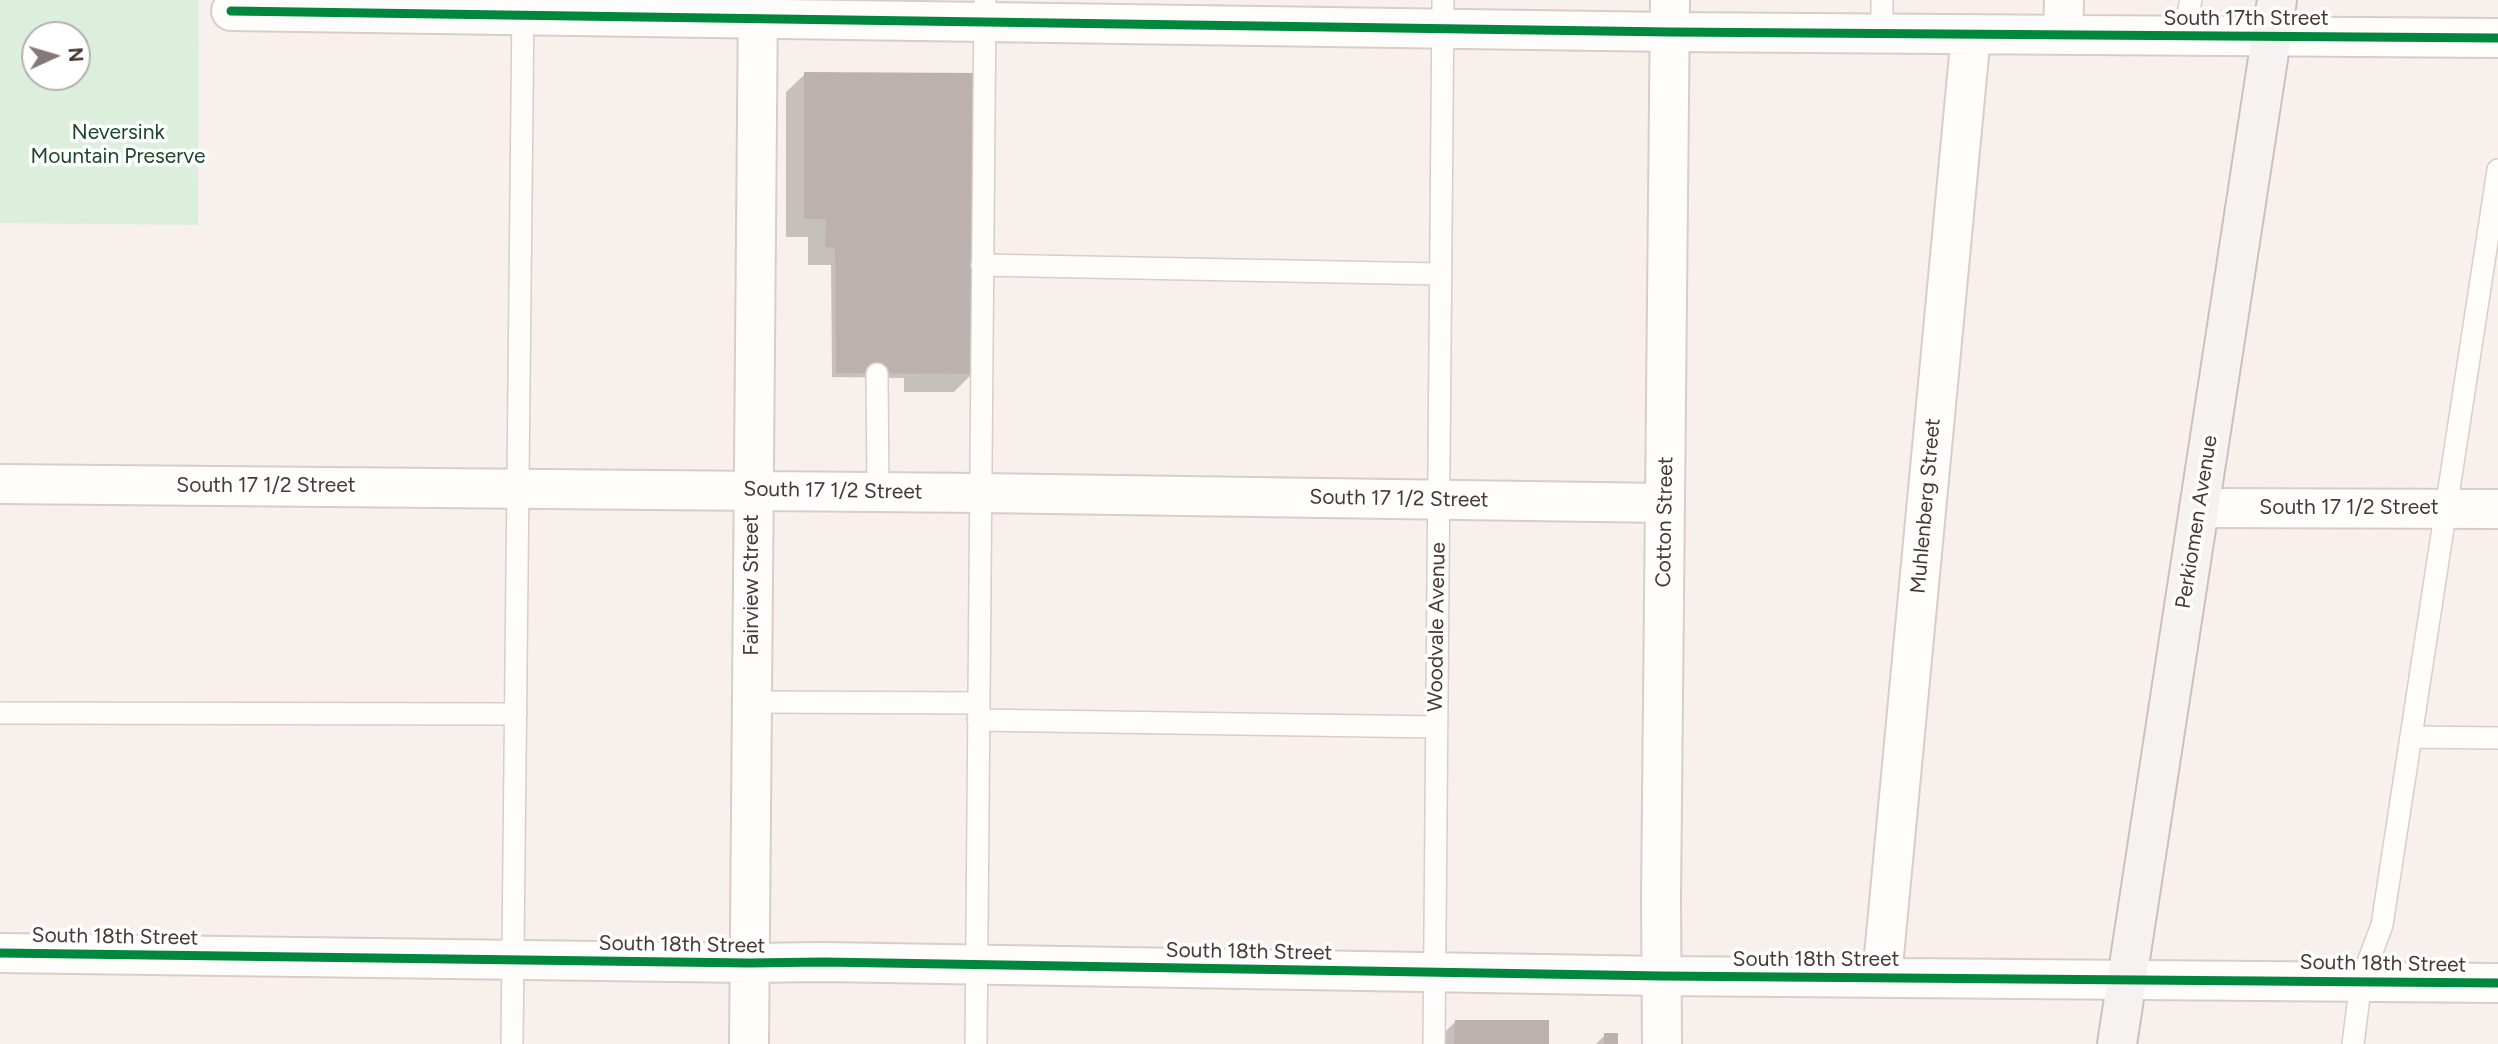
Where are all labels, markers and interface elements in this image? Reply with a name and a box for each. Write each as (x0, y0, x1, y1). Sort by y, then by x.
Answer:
street label: South 17th Street (2163, 6, 2329, 32)
north arrow (21, 21, 91, 91)
text: N (63, 47, 87, 63)
park label: Neversink Mountain Preserve (31, 120, 205, 170)
street label: Muhlenberg Street (1906, 417, 1946, 595)
street label: Perkiomen Avenue (2171, 434, 2223, 610)
street label: Cotton Street (1651, 456, 1679, 588)
street label: South 17 1/2 Street (176, 473, 356, 499)
street label: South 17 1/2 Street (743, 477, 923, 505)
street label: South 17 1/2 Street (1309, 485, 1489, 513)
street label: South 17 1/2 Street (2259, 495, 2439, 521)
street label: Fairview Street (739, 514, 765, 656)
street label: Woodvale Avenue (1423, 542, 1451, 712)
street label: South 18th Street (31, 923, 199, 951)
street label: South 18th Street (598, 931, 766, 959)
street label: South 18th Street (1165, 938, 1333, 966)
street label: South 18th Street (1733, 947, 1899, 973)
street label: South 18th Street (2299, 950, 2467, 978)

